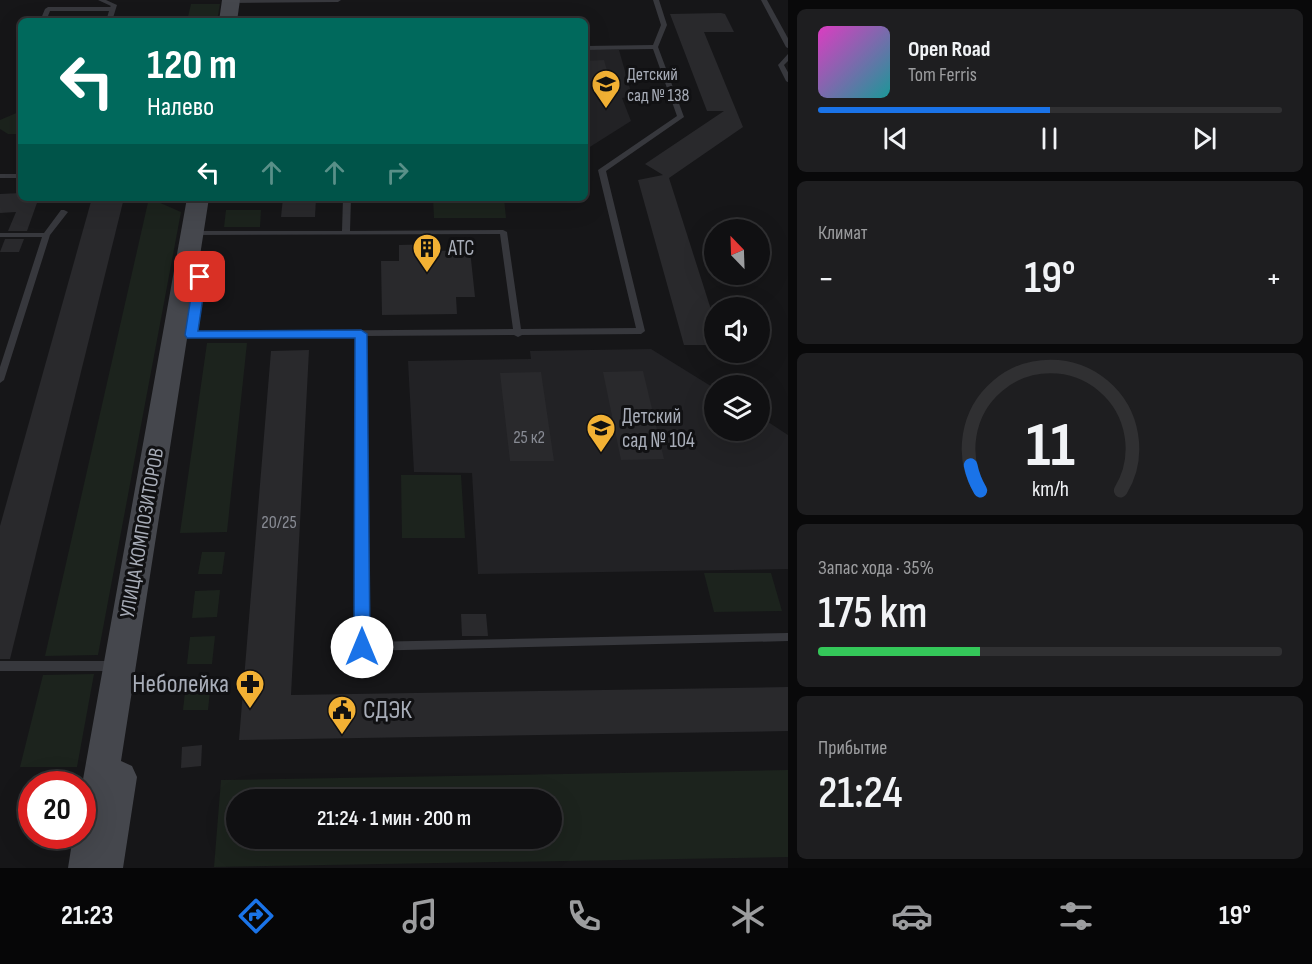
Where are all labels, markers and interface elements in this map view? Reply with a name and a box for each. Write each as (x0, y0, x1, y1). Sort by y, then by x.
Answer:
text: Open Road (908, 36, 990, 63)
text: 120 m (147, 40, 237, 91)
icon: left (48, 42, 126, 120)
text: Tom Ferris (908, 63, 977, 87)
place label: Детский сад № 138 (627, 64, 689, 106)
school or university icon: Детский сад № 138 (590, 68, 622, 110)
text: Налево (147, 91, 214, 123)
icon: previous (879, 122, 912, 155)
icon: pause (1033, 122, 1066, 155)
icon: next (1188, 122, 1221, 155)
icon: left (192, 156, 225, 189)
icon: ahead (255, 156, 288, 189)
icon: ahead (318, 156, 351, 189)
icon: right (381, 156, 414, 189)
north arrow (704, 219, 770, 285)
map controls (704, 219, 770, 441)
text: Климат (818, 221, 868, 245)
building icon: АТС (411, 232, 443, 274)
place label: АТС (447, 236, 474, 261)
pin (174, 251, 225, 302)
text: 19° (1024, 251, 1076, 306)
text: − (818, 259, 834, 299)
text: + (1266, 259, 1282, 299)
icon: arrive (183, 260, 216, 293)
button: sound (704, 297, 770, 363)
button: layers (704, 375, 770, 441)
place label: Детский сад № 104 (622, 404, 695, 453)
text: 11 (1026, 409, 1074, 484)
school or university icon: Детский сад № 104 (585, 412, 617, 454)
house number: 25 к2 (513, 427, 545, 448)
street label: УЛИЦА КОМПОЗИТОРОВ (115, 446, 169, 620)
text: km/h (1031, 477, 1069, 502)
house number: 20/25 (261, 512, 297, 533)
text: Запас хода · 35% (818, 556, 934, 580)
text: 175 km (818, 586, 927, 641)
position arrow (330, 615, 394, 679)
pharmacy icon: Неболейка (234, 668, 266, 710)
place label: Неболейка (132, 669, 229, 700)
public building icon: СДЭК (326, 694, 358, 736)
place label: СДЭК (363, 695, 412, 726)
text: Прибытие (818, 736, 887, 760)
text: 21:24 (818, 766, 903, 821)
speed limit sign: 20 (18, 771, 96, 849)
text: 21:24 · 1 мин · 200 m (317, 805, 471, 832)
icon: directions (235, 895, 277, 937)
icon: music (399, 895, 441, 937)
icon: phone (563, 895, 605, 937)
icon: climate (727, 895, 769, 937)
icon: car (891, 895, 933, 937)
icon: filters (1055, 895, 1097, 937)
text: 21:23 (61, 900, 113, 932)
text: 19° (1219, 900, 1251, 932)

